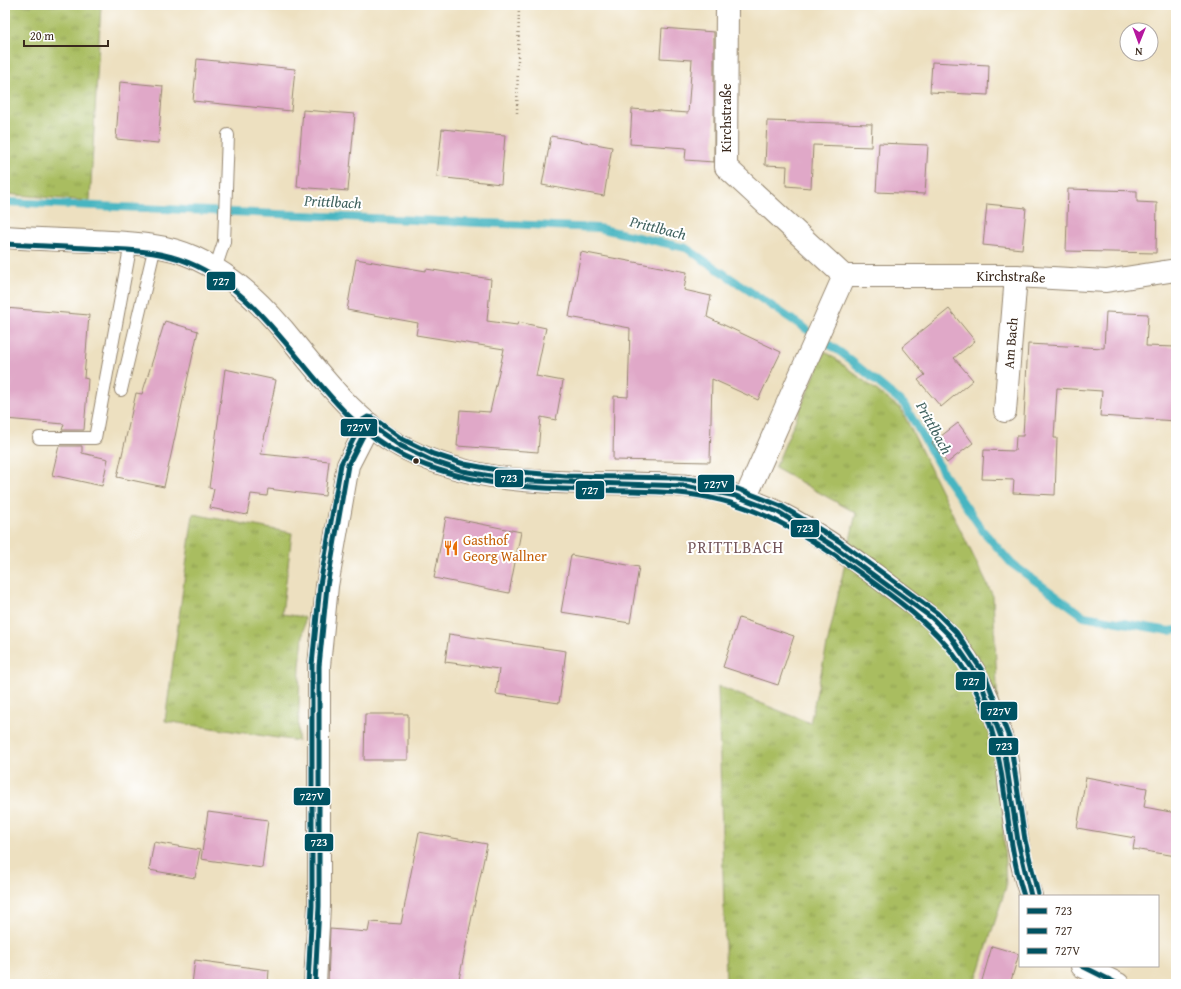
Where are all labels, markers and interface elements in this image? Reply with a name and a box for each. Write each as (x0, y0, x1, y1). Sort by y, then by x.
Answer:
scale bar (24, 22, 108, 48)
north arrow (1119, 22, 1159, 62)
text: 20 m (30, 27, 54, 44)
text: N (1134, 44, 1143, 60)
street label: Kirchstraße (716, 83, 736, 153)
water label: Prittlbach (303, 189, 363, 214)
water label: Prittlbach (627, 210, 689, 245)
street label: Kirchstraße (976, 266, 1047, 288)
line badge: 727 (206, 271, 236, 291)
text: 727 (212, 273, 230, 289)
street label: Am Bach (998, 317, 1023, 370)
water label: Prittlbach (911, 397, 958, 458)
line badge: 727V (340, 418, 378, 437)
text: 727V (347, 419, 372, 435)
unlabelled marker (411, 456, 421, 466)
line badge: 723 (494, 469, 524, 488)
text: 723 (500, 470, 518, 486)
line badge: 727V (697, 474, 735, 493)
text: 727V (704, 476, 729, 492)
line badge: 727 (575, 480, 605, 500)
text: 727 (581, 482, 599, 498)
line badge: 723 (790, 519, 820, 538)
text: 723 (796, 520, 814, 536)
place label: Gasthof Georg Wallner (463, 530, 547, 566)
district label: PRITTLBACH (688, 535, 784, 559)
restaurant icon: Gasthof Georg Wallner (442, 539, 460, 557)
line badge: 727 (955, 671, 986, 691)
text: 727 (962, 673, 980, 689)
line badge: 727V (980, 701, 1018, 721)
text: 727V (987, 703, 1012, 719)
line badge: 723 (988, 737, 1019, 756)
text: 723 (995, 738, 1013, 754)
line badge: 727V (293, 787, 331, 806)
text: 727V (300, 788, 325, 804)
line badge: 723 (304, 833, 334, 852)
text: 723 (310, 834, 328, 850)
legend (1019, 895, 1159, 967)
text: 723 (1055, 902, 1073, 919)
text: 727 (1055, 922, 1073, 939)
text: 727V (1055, 942, 1080, 959)

